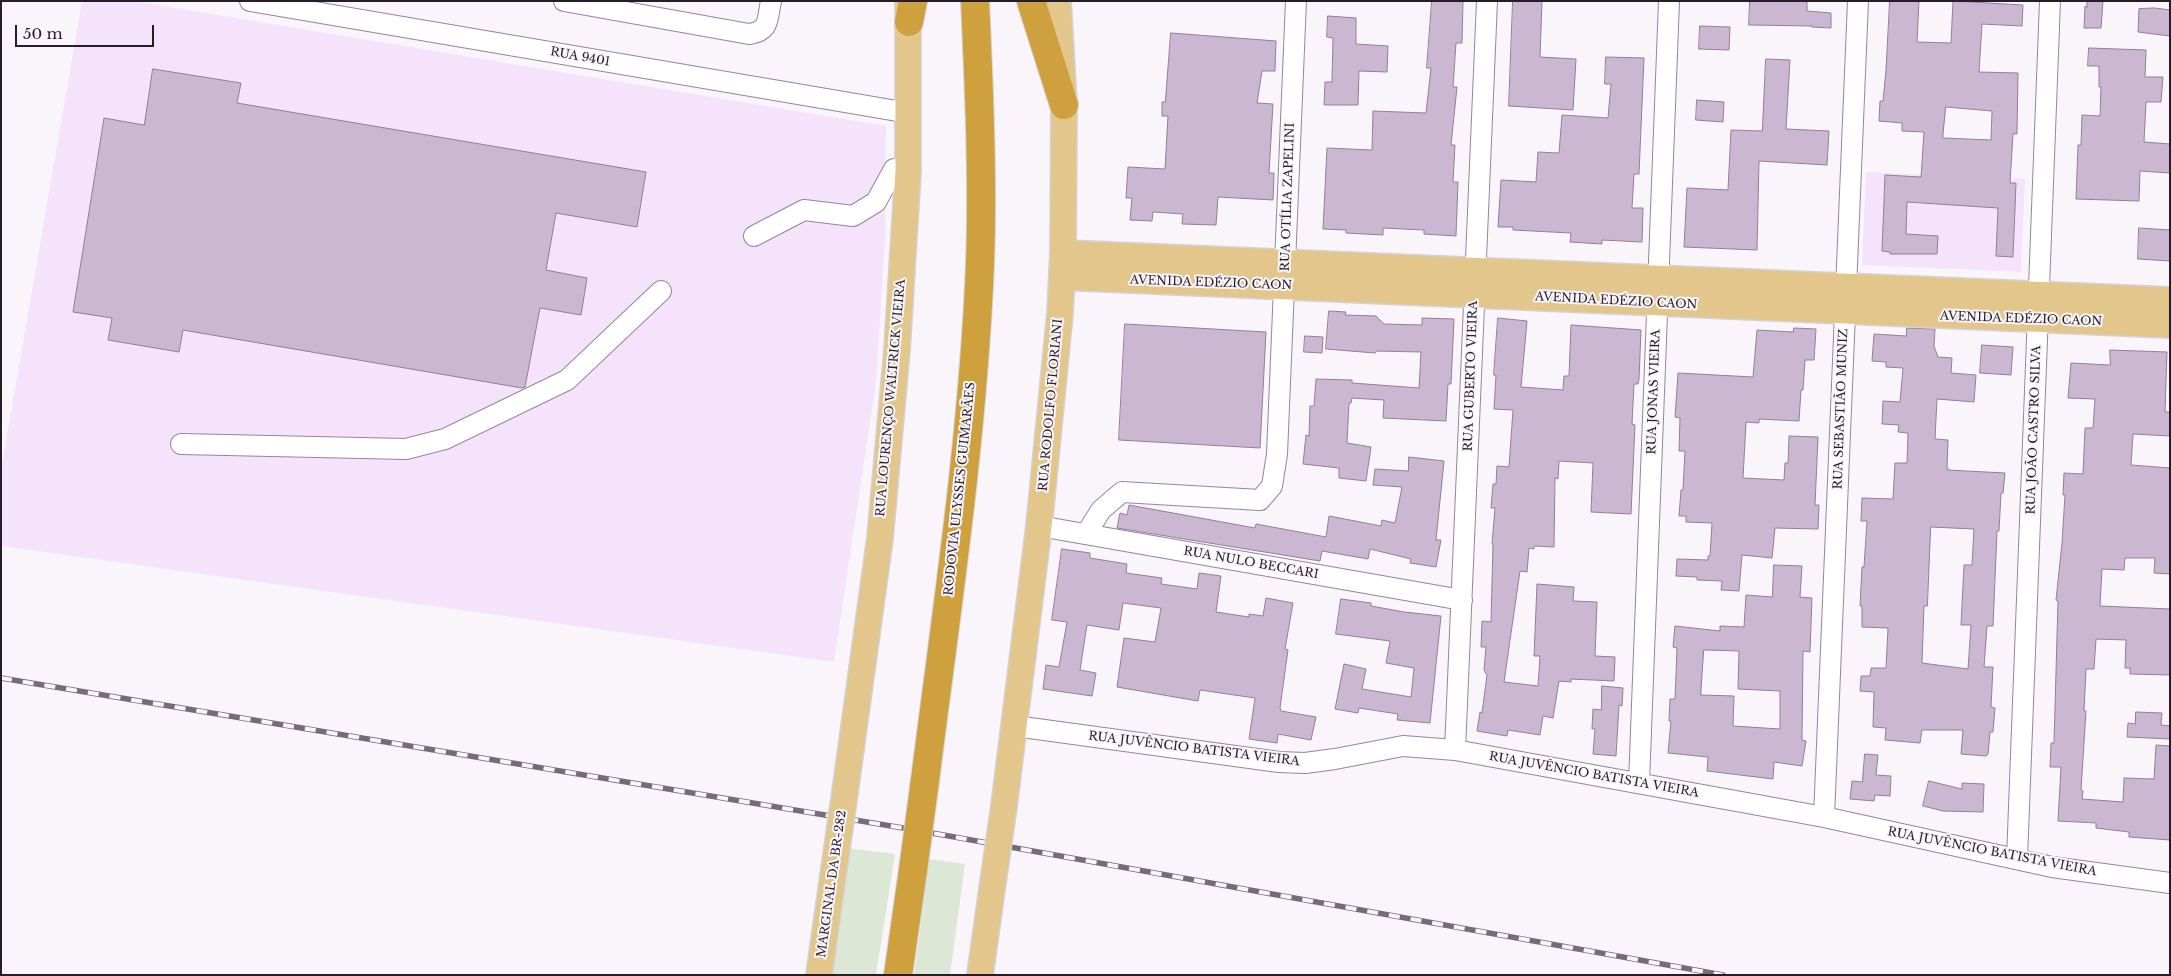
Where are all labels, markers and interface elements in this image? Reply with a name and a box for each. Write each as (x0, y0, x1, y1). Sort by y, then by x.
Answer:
scale bar (18, 15, 156, 47)
text: 50 m (23, 24, 63, 43)
street label: RUA 9401 (549, 45, 611, 69)
street label: RUA OTÍLIA ZAPELINI (1278, 122, 1298, 272)
street label: AVENIDA EDÉZIO CAON (1130, 273, 1292, 293)
street label: RUA LOURENÇO WALTRICK VIEIRA (873, 279, 909, 517)
street label: AVENIDA EDÉZIO CAON (1534, 290, 1698, 312)
street label: RUA GUBERTO VIEIRA (1461, 300, 1481, 452)
street label: AVENIDA EDÉZIO CAON (1940, 309, 2102, 329)
street label: RUA RODOLFO FLORIANI (1036, 318, 1066, 492)
street label: RUA SEBASTIÃO MUNIZ (1831, 328, 1851, 490)
street label: RUA JONAS VIEIRA (1645, 329, 1663, 455)
street label: RUA JOÃO CASTRO SILVA (2024, 345, 2044, 515)
street label: RODOVIA ULYSSES GUIMARÃES (942, 382, 978, 596)
street label: RUA NULO BECCARI (1182, 544, 1320, 582)
street label: RUA JUVÊNCIO BATISTA VIEIRA (1088, 729, 1300, 769)
street label: RUA JUVÊNCIO BATISTA VIEIRA (1488, 749, 1700, 801)
street label: MARGINAL DA BR-282 (815, 810, 849, 958)
street label: RUA JUVÊNCIO BATISTA VIEIRA (1886, 825, 2098, 879)

